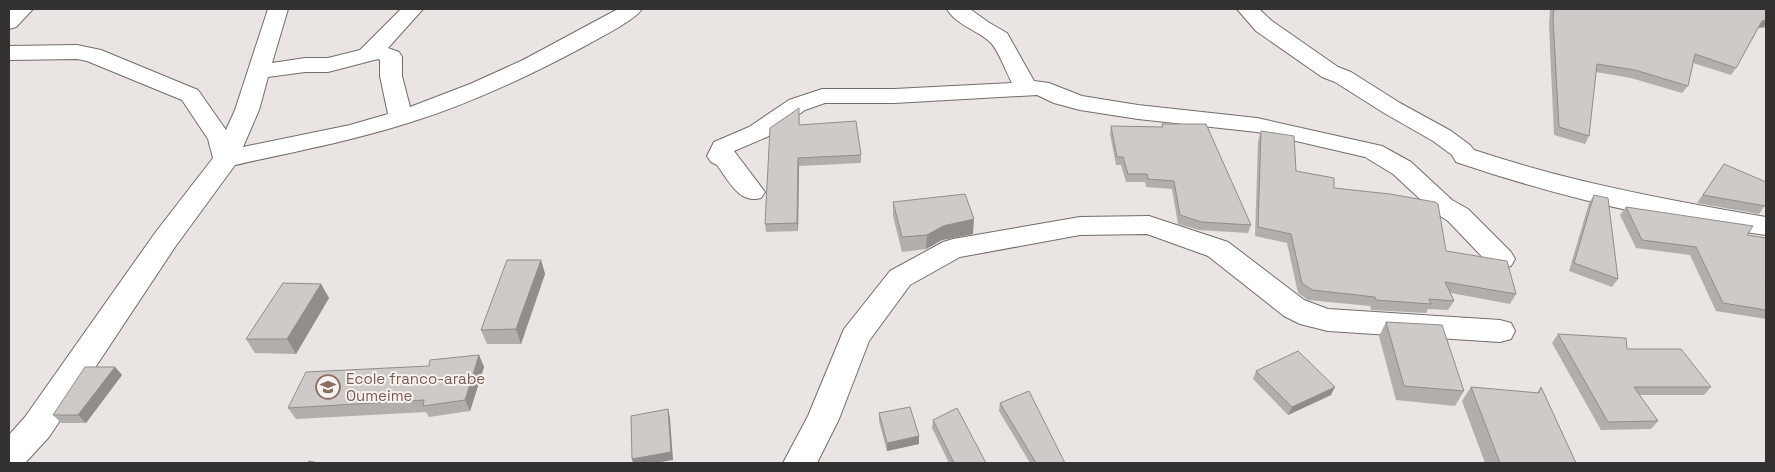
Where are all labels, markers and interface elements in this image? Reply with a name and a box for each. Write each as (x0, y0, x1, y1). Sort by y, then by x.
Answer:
place label: Ecole franco-arabe Oumeime (346, 369, 485, 405)
school or university icon: Ecole franco-arabe Oumeime (315, 374, 341, 400)

